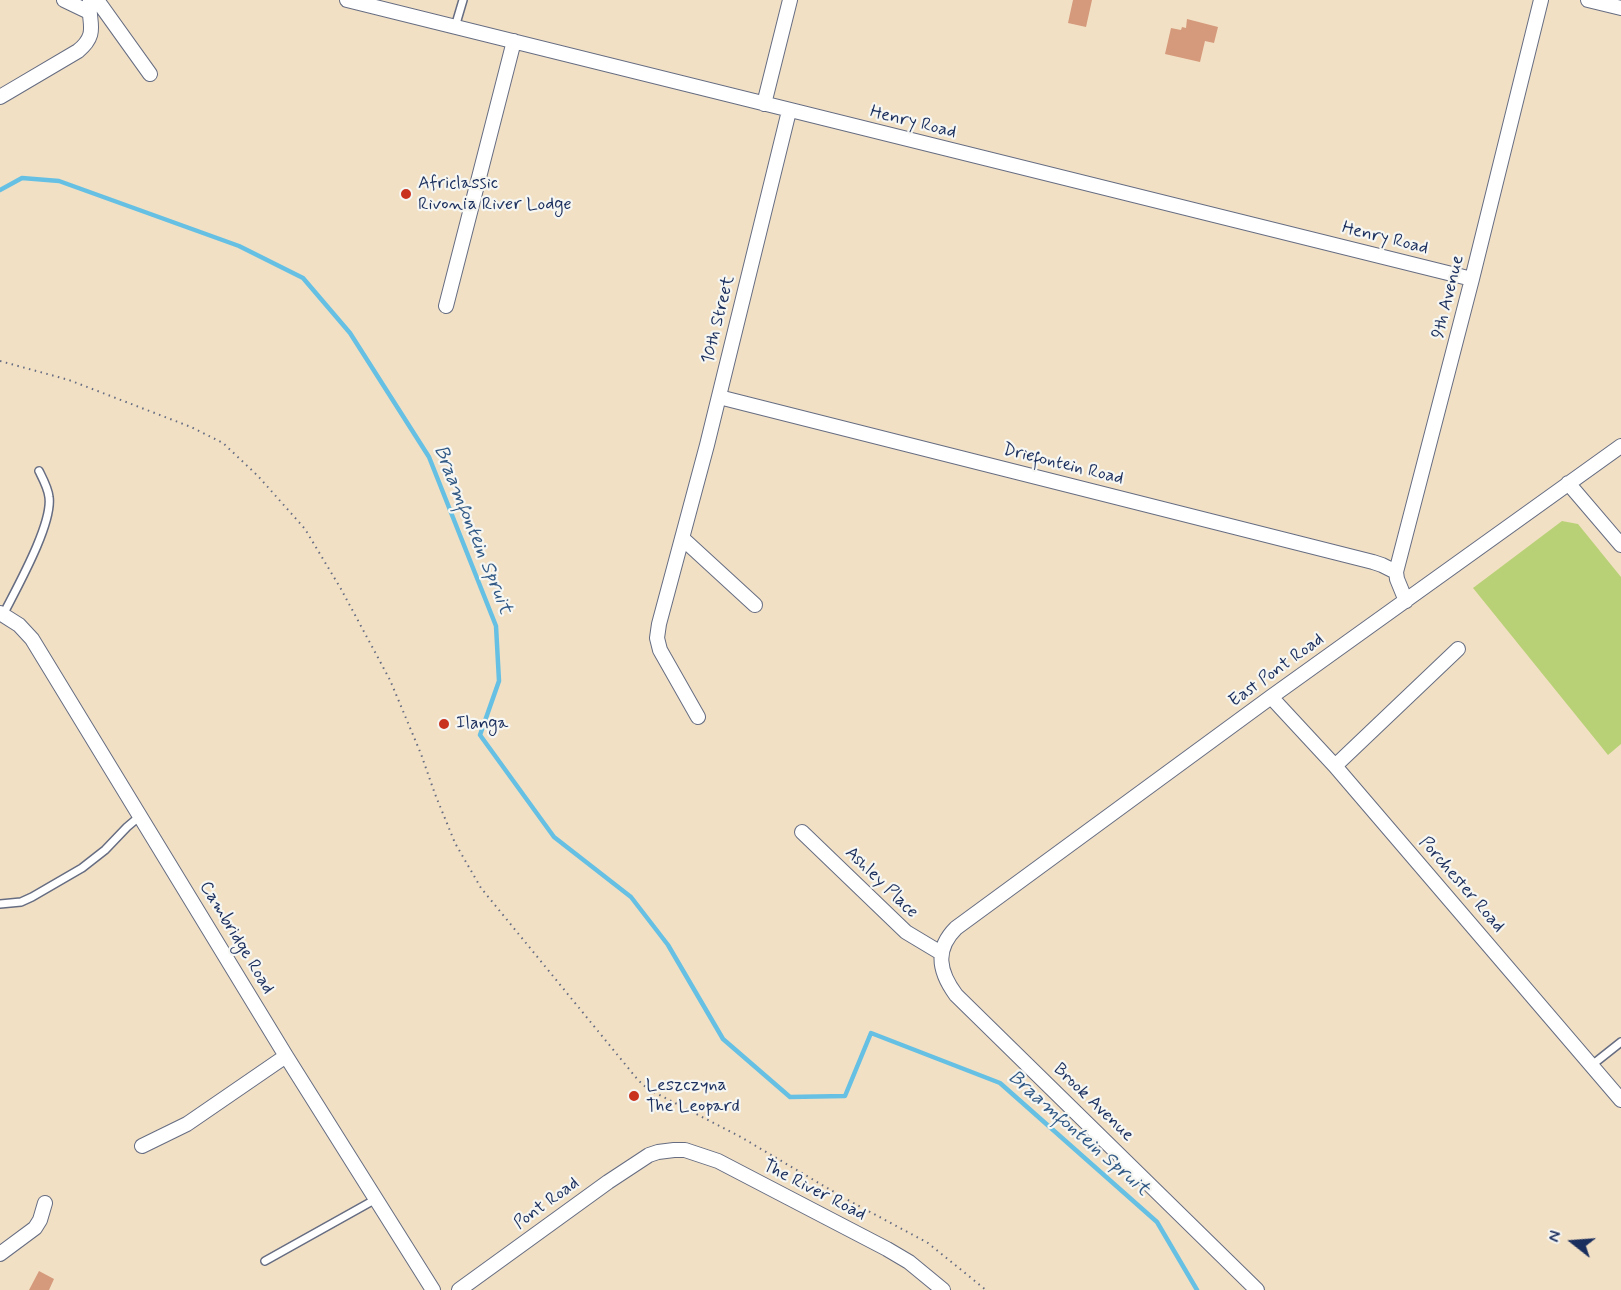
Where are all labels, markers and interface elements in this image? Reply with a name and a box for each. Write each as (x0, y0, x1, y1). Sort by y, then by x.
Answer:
street label: Henry Road (868, 102, 958, 144)
place label: Africlassic Rivonia River Lodge (418, 173, 572, 216)
marker: Africlassic Rivonia River Lodge (399, 187, 413, 201)
street label: Henry Road (1340, 218, 1430, 260)
street label: 9th Avenue (1428, 253, 1470, 341)
street label: 10th Street (698, 274, 740, 366)
street label: Driefontein Road (1000, 440, 1126, 490)
water label: Braamfontein Spruit (427, 442, 517, 618)
street label: East Pont Road (1225, 629, 1329, 713)
place label: Ilanga (456, 713, 508, 735)
marker: Ilanga (437, 717, 451, 731)
street label: Porchester Road (1413, 833, 1509, 937)
street label: Ashley Place (840, 843, 922, 923)
street label: Cambridge Road (194, 878, 278, 998)
street label: Brook Avenue (1048, 1059, 1138, 1147)
water label: Braamfontein Spruit (1002, 1066, 1154, 1202)
place label: Leszczyna The Leopard (646, 1075, 740, 1118)
marker: Leszczyna The Leopard (627, 1089, 641, 1103)
street label: The River Road (759, 1156, 869, 1226)
street label: Pont Road (510, 1173, 584, 1235)
north arrow (1543, 1212, 1603, 1272)
text: N (1544, 1228, 1567, 1245)

